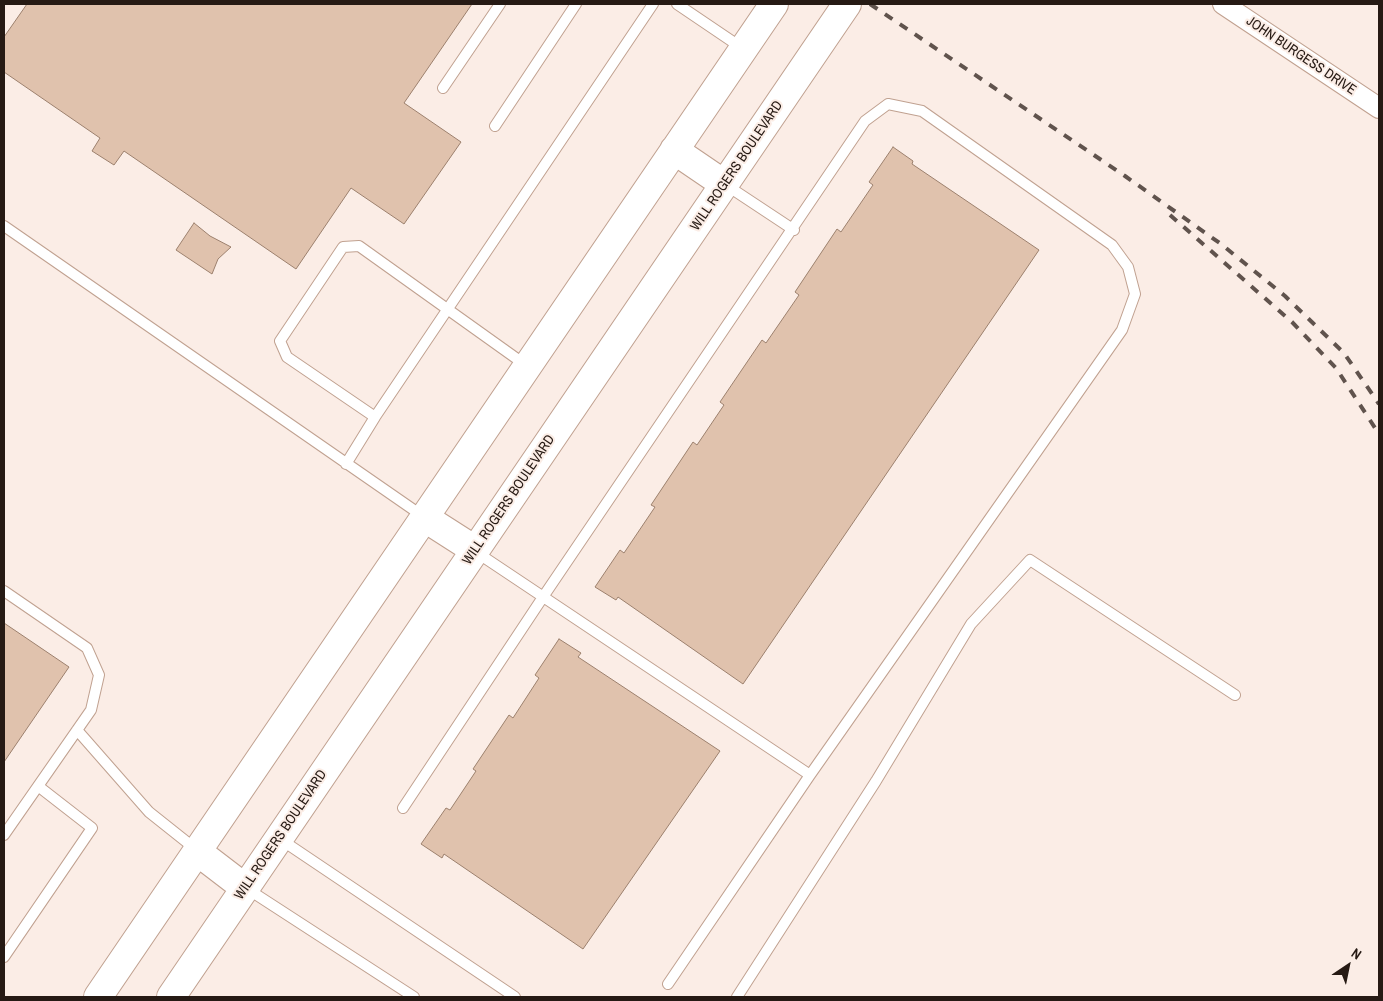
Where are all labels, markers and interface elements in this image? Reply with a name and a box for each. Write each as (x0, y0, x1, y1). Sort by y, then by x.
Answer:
street label: JOHN BURGESS DRIVE (1243, 13, 1359, 99)
street label: WILL ROGERS BOULEVARD (687, 98, 787, 234)
street label: WILL ROGERS BOULEVARD (459, 432, 559, 568)
street label: WILL ROGERS BOULEVARD (231, 767, 331, 903)
north arrow (1323, 941, 1373, 991)
text: N (1348, 944, 1365, 963)

